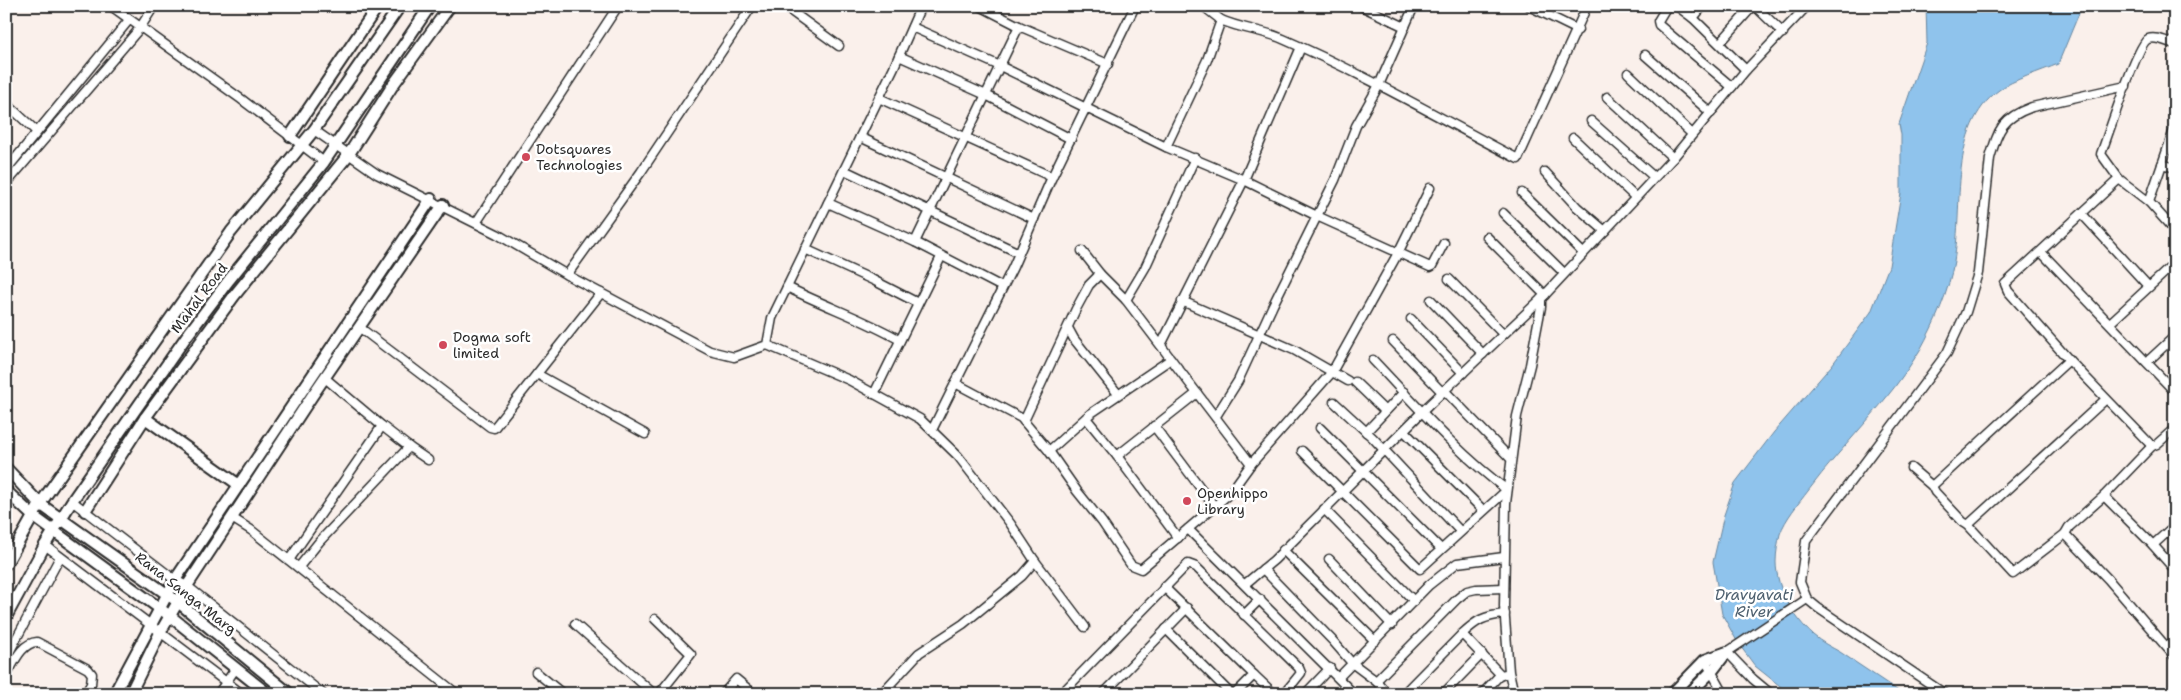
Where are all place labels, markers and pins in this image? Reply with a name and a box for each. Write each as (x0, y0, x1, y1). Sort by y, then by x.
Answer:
place label: Dotsquares Technologies (536, 140, 622, 174)
marker: Dotsquares Technologies (520, 151, 532, 163)
place label: Dogma soft limited (453, 328, 531, 362)
marker: Dogma soft limited (437, 339, 449, 351)
place label: Openhippo Library (1197, 484, 1268, 518)
marker: Openhippo Library (1181, 495, 1193, 507)

